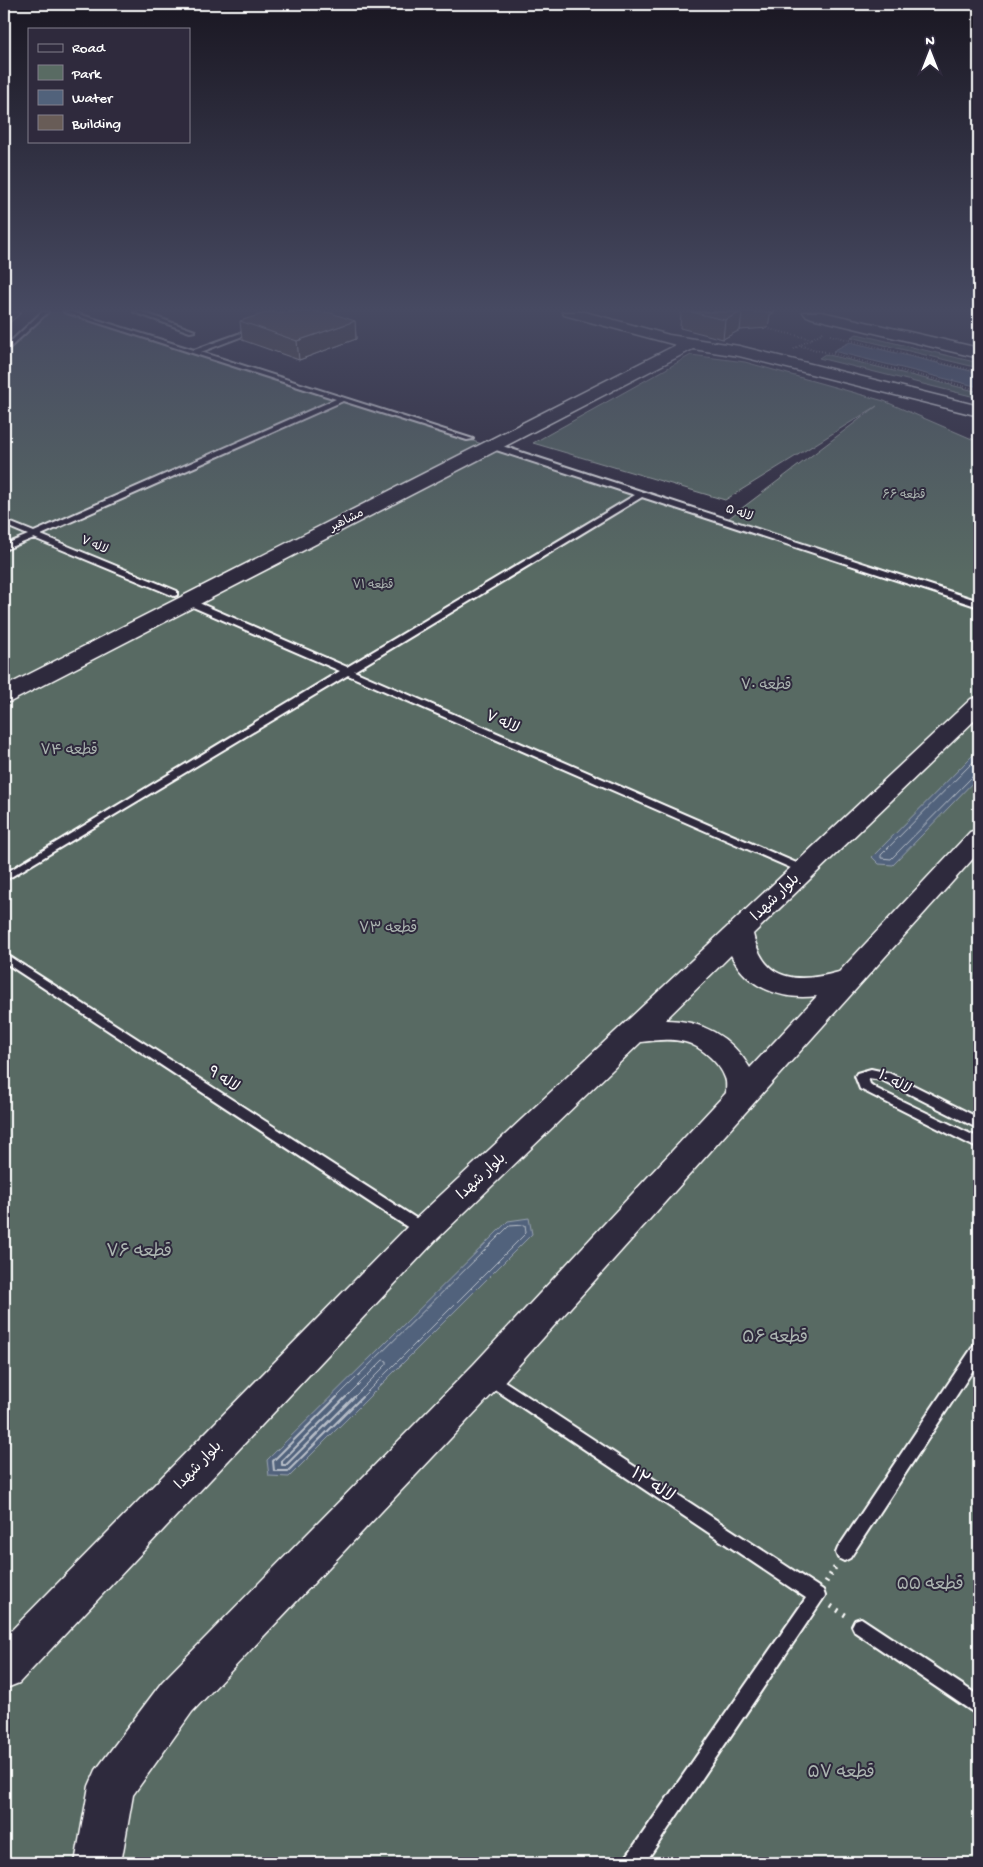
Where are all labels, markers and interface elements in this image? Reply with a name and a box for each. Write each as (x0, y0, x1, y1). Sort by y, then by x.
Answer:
legend (28, 28, 190, 142)
north arrow (906, 28, 956, 78)
text: N (925, 33, 935, 50)
text: Road (72, 40, 106, 58)
text: Park (71, 66, 102, 84)
text: Water (72, 90, 114, 108)
text: Building (71, 116, 121, 134)
park label: قطعه ۶۶ (883, 488, 925, 503)
street label: لاله ۵ (724, 503, 754, 525)
street label: مشاهیر (327, 506, 366, 536)
street label: لاله ۷ (78, 534, 110, 558)
park label: قطعه ۷۱ (352, 579, 394, 593)
park label: قطعه ۷۰ (741, 677, 791, 695)
street label: لاله ۷ (482, 708, 522, 738)
park label: قطعه ۷۴ (40, 742, 98, 760)
street label: بلوار شهدا (748, 871, 804, 925)
park label: قطعه ۷۳ (359, 920, 417, 938)
street label: لاله ۹ (204, 1063, 242, 1097)
street label: لاله ۱۰ (874, 1067, 914, 1099)
street label: بلوار شهدا (454, 1150, 510, 1204)
park label: قطعه ۷۶ (106, 1242, 172, 1263)
park label: قطعه ۵۶ (742, 1328, 808, 1349)
street label: بلوار شهدا (172, 1438, 226, 1494)
street label: لاله ۱۲ (626, 1464, 678, 1508)
park label: قطعه ۵۵ (896, 1575, 964, 1596)
park label: قطعه ۵۷ (807, 1763, 875, 1784)

